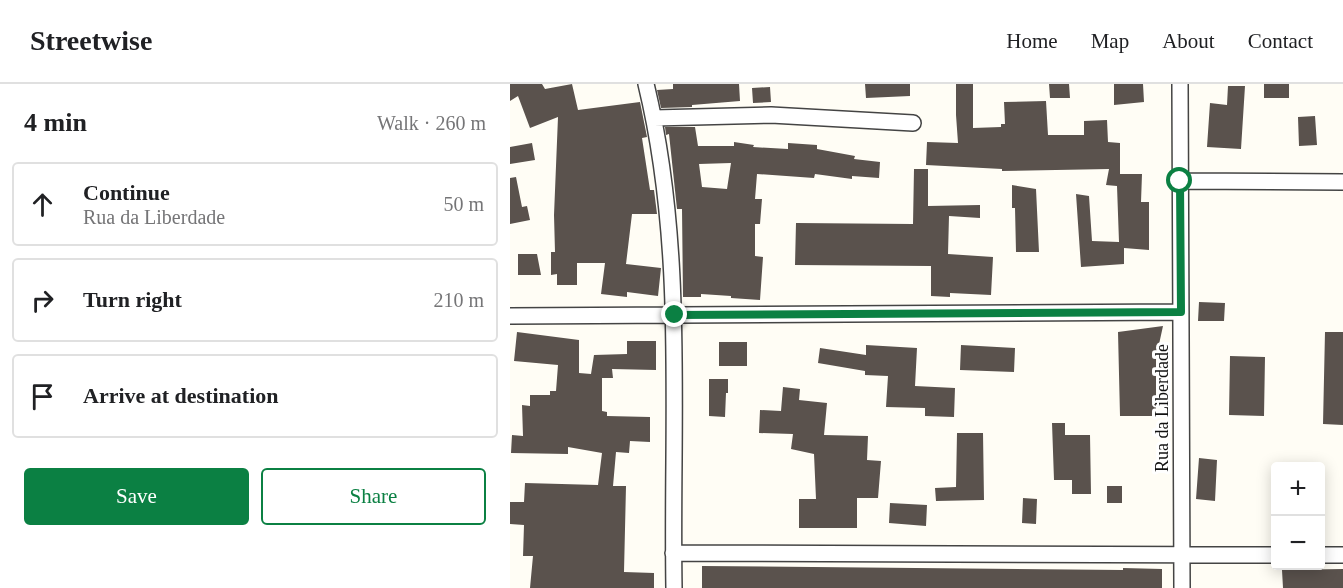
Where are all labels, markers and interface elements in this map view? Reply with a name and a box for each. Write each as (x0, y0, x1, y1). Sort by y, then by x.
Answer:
text: Streetwise (30, 25, 152, 56)
text: Home (1006, 29, 1058, 53)
text: Map (1091, 29, 1129, 53)
text: About (1162, 29, 1215, 53)
text: Contact (1248, 29, 1313, 53)
text: 4 min (24, 108, 87, 137)
text: Walk · 260 m (377, 112, 486, 134)
route start (1166, 167, 1192, 193)
text: Continue (83, 180, 170, 205)
icon: ahead (26, 188, 59, 221)
text: 50 m (443, 193, 484, 215)
text: Rua da Liberdade (83, 206, 225, 228)
icon: right (26, 284, 59, 317)
text: Turn right (83, 287, 182, 312)
text: 210 m (433, 289, 484, 311)
route end (661, 301, 687, 327)
street label: Rua da Liberdade (1152, 344, 1172, 472)
icon: arrive (26, 380, 59, 413)
text: Arrive at destination (83, 383, 279, 408)
map controls (1271, 462, 1325, 570)
button: + (1271, 462, 1325, 516)
button: Save (24, 468, 249, 525)
button: Share (261, 468, 486, 525)
button: − (1271, 516, 1325, 570)

